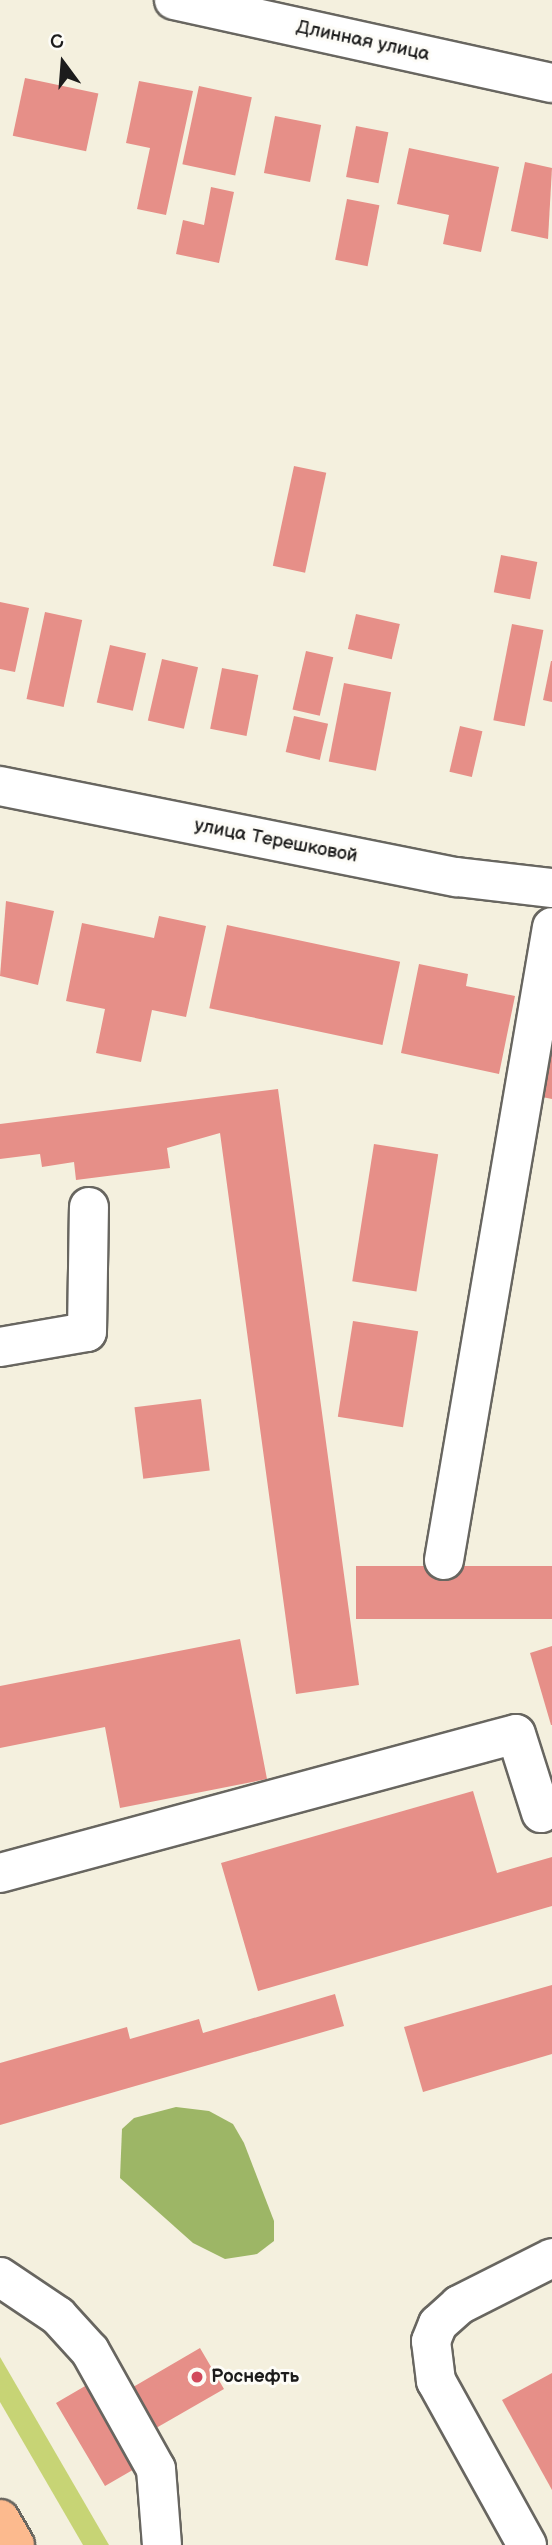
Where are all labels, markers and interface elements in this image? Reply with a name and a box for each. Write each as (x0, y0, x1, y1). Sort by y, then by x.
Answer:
street label: Длинная улица (294, 16, 432, 66)
north arrow (28, 28, 98, 98)
text: С (48, 29, 67, 55)
street label: улица Терешковой (193, 814, 359, 868)
place label: Роснефть (211, 2366, 299, 2388)
marker: Роснефть (189, 2369, 205, 2385)

